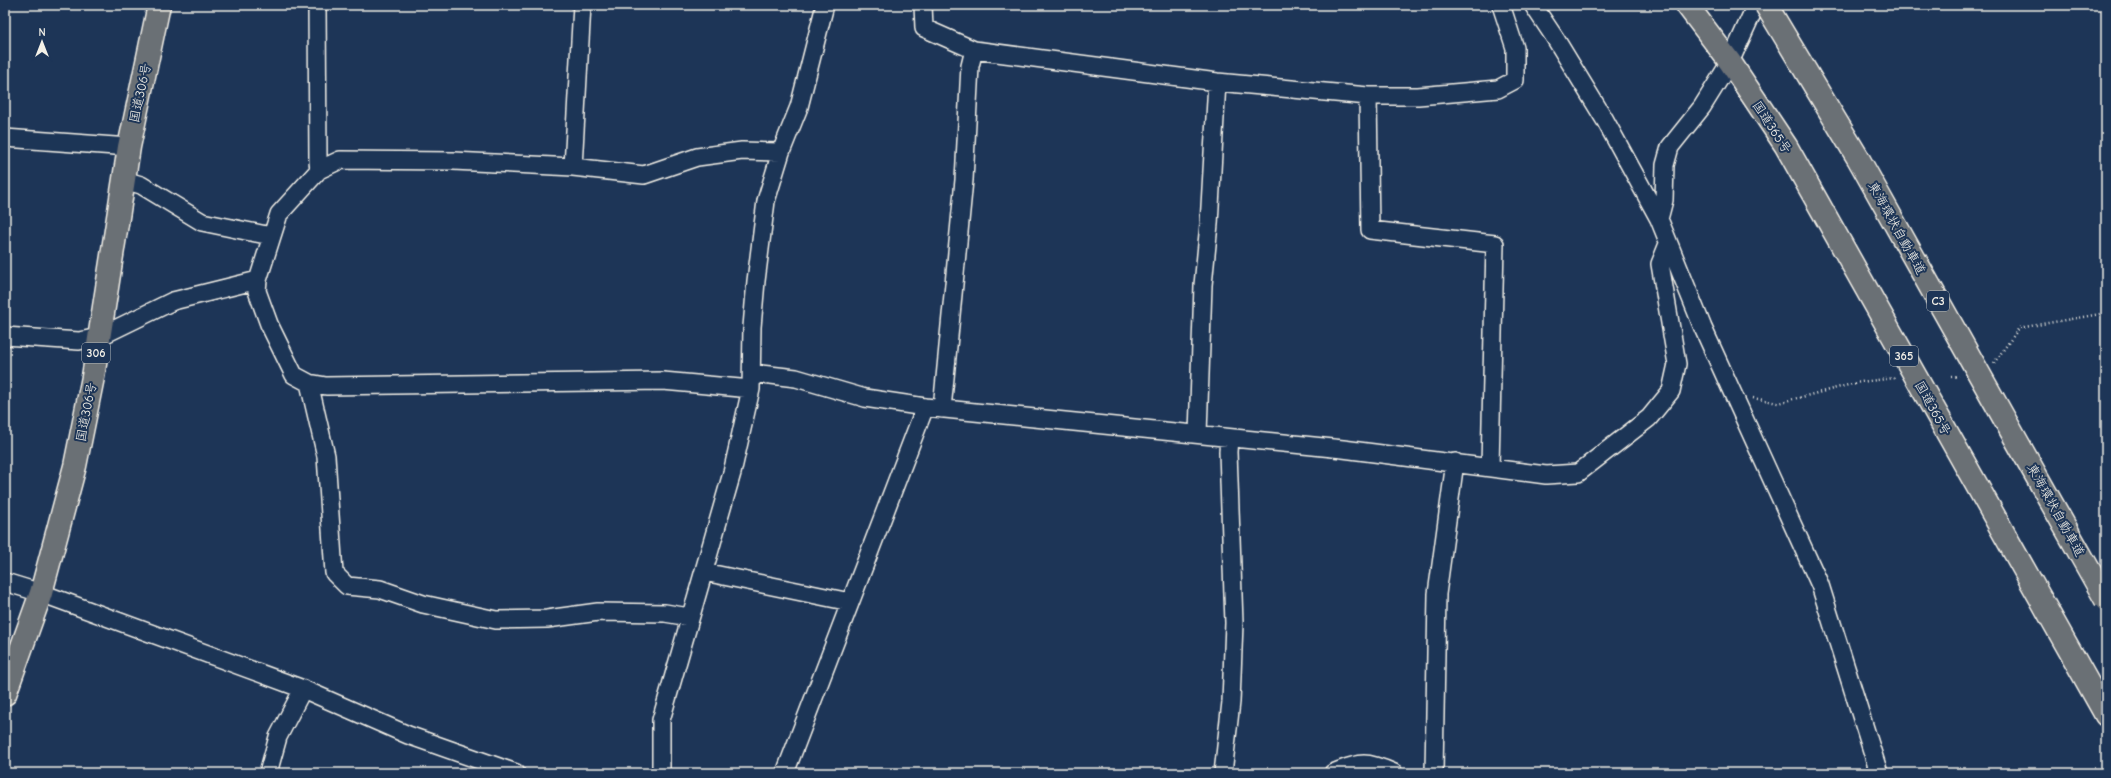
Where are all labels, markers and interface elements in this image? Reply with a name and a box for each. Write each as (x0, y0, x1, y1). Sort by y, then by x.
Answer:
north arrow (22, 22, 62, 62)
text: N (38, 26, 46, 39)
street label: 国道306号 (126, 62, 154, 124)
street label: 国道365号 (1749, 98, 1795, 156)
street label: 東海環状自動車道 (1865, 179, 1929, 277)
road number: C3 (1927, 291, 1949, 311)
road number: 306 (82, 343, 110, 363)
road number: 365 (1890, 346, 1918, 366)
street label: 国道365号 (1912, 378, 1954, 438)
street label: 国道306号 (73, 381, 99, 443)
street label: 東海環状自動車道 (2024, 461, 2088, 559)

